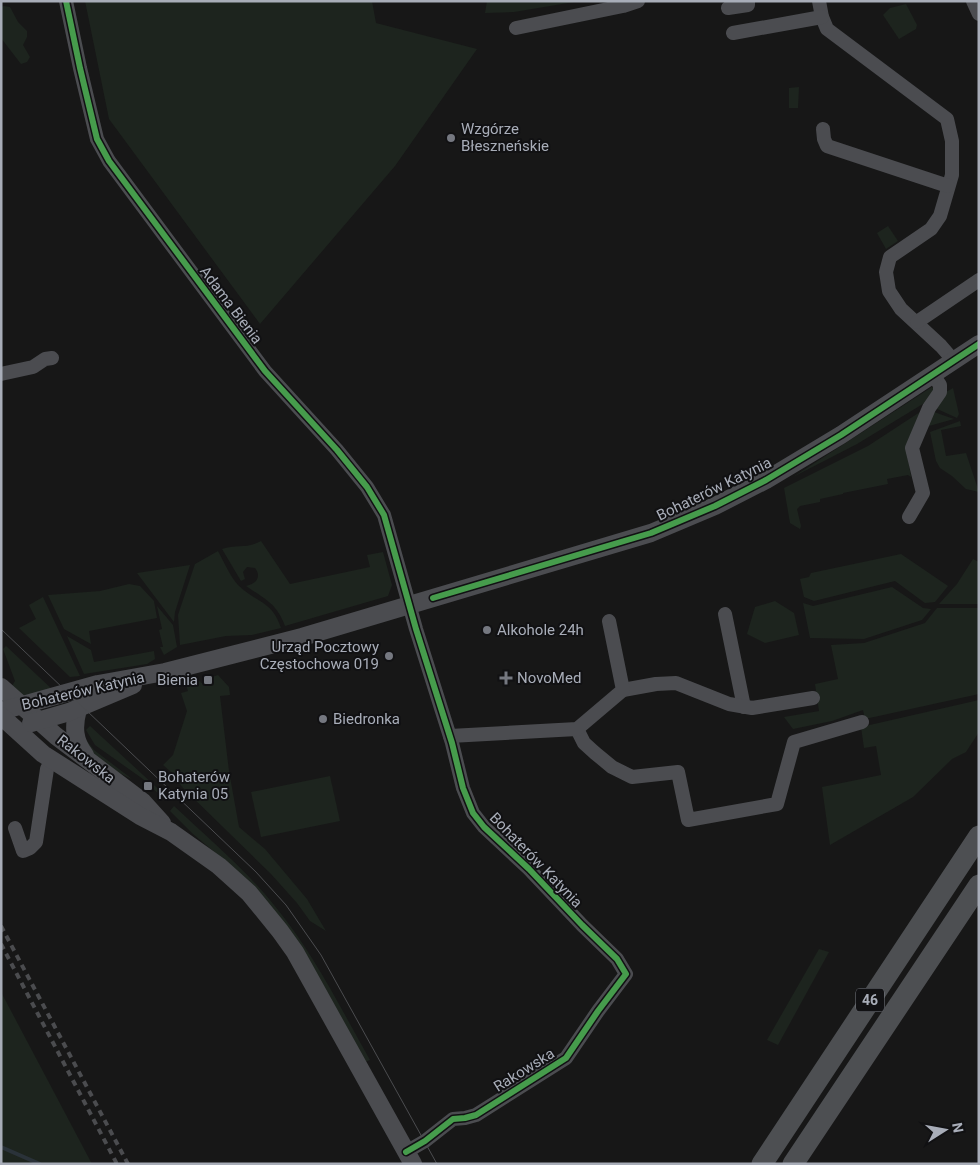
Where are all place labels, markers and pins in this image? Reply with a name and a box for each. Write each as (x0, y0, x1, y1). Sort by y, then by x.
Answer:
place label: Wzgórze Błeszneńskie (461, 120, 549, 155)
marker: Wzgórze Błeszneńskie (445, 132, 457, 144)
place label: Alkohole 24h (497, 621, 584, 639)
marker: Alkohole 24h (481, 624, 493, 636)
place label: Urząd Pocztowy Częstochowa 019 (260, 638, 379, 673)
marker: Urząd Pocztowy Częstochowa 019 (383, 650, 395, 662)
place label: NovoMed (517, 669, 581, 687)
place label: Bienia (157, 671, 198, 689)
marker: NovoMed (499, 671, 513, 685)
marker: Bienia (202, 674, 214, 686)
place label: Biedronka (333, 710, 400, 728)
marker: Biedronka (317, 713, 329, 725)
place label: Bohaterów Katynia 05 (158, 768, 230, 803)
marker: Bohaterów Katynia 05 (142, 780, 154, 792)

